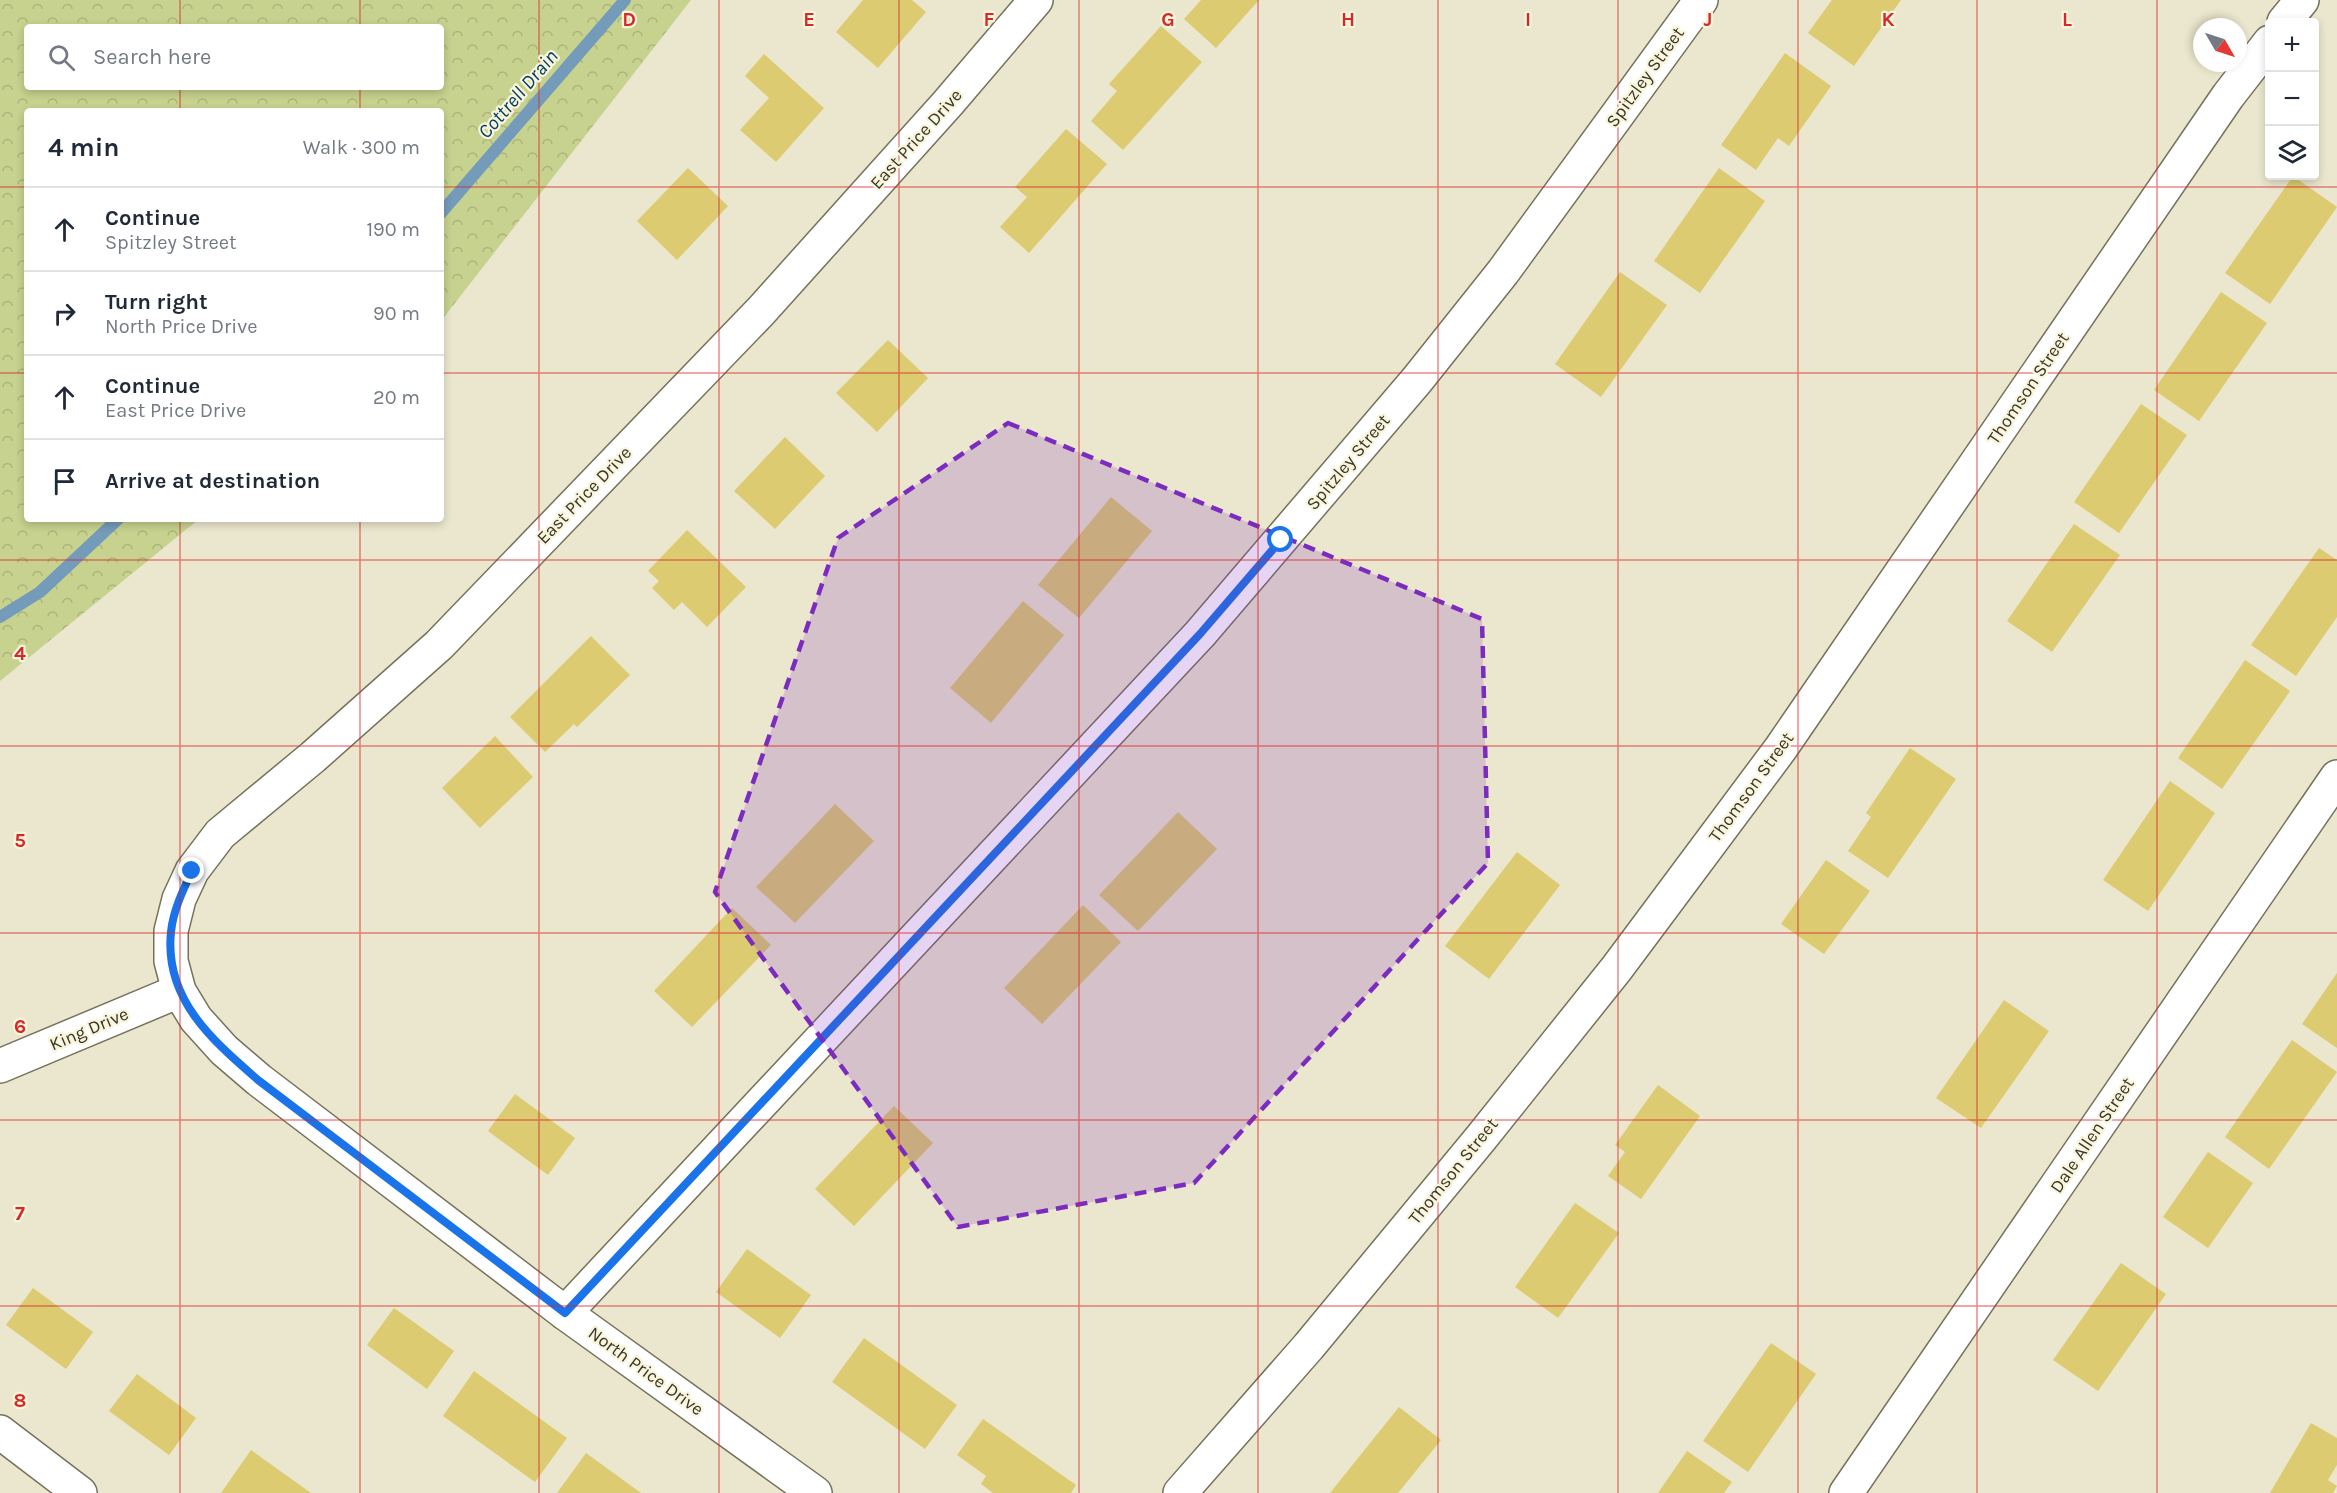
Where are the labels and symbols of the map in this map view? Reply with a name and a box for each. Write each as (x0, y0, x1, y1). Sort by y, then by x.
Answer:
text: D (622, 8, 636, 31)
text: E (803, 8, 815, 31)
text: F (984, 8, 995, 31)
text: G (1161, 8, 1175, 31)
text: H (1341, 8, 1355, 31)
text: I (1525, 8, 1531, 31)
text: J (1704, 8, 1712, 31)
text: K (1881, 8, 1895, 31)
text: L (2062, 8, 2072, 31)
north arrow (2193, 18, 2247, 72)
street label: Spitzley Street (1601, 22, 1689, 131)
water label: Cottrell Drain (473, 45, 563, 143)
street label: East Price Drive (865, 84, 967, 194)
street label: Thomson Street (1982, 328, 2074, 448)
street label: Spitzley Street (1302, 409, 1395, 514)
street label: East Price Drive (532, 442, 636, 548)
route start (1267, 526, 1293, 552)
text: 4 (14, 642, 26, 665)
street label: Thomson Street (1704, 728, 1798, 846)
text: 5 (14, 829, 26, 852)
route end (178, 857, 204, 883)
street label: King Drive (46, 1003, 132, 1055)
text: 6 (14, 1015, 26, 1038)
street label: Dale Allen Street (2045, 1073, 2139, 1197)
street label: Thomson Street (1403, 1113, 1503, 1229)
text: 7 (15, 1202, 25, 1225)
street label: North Price Drive (584, 1322, 708, 1420)
text: 8 (14, 1389, 26, 1412)

